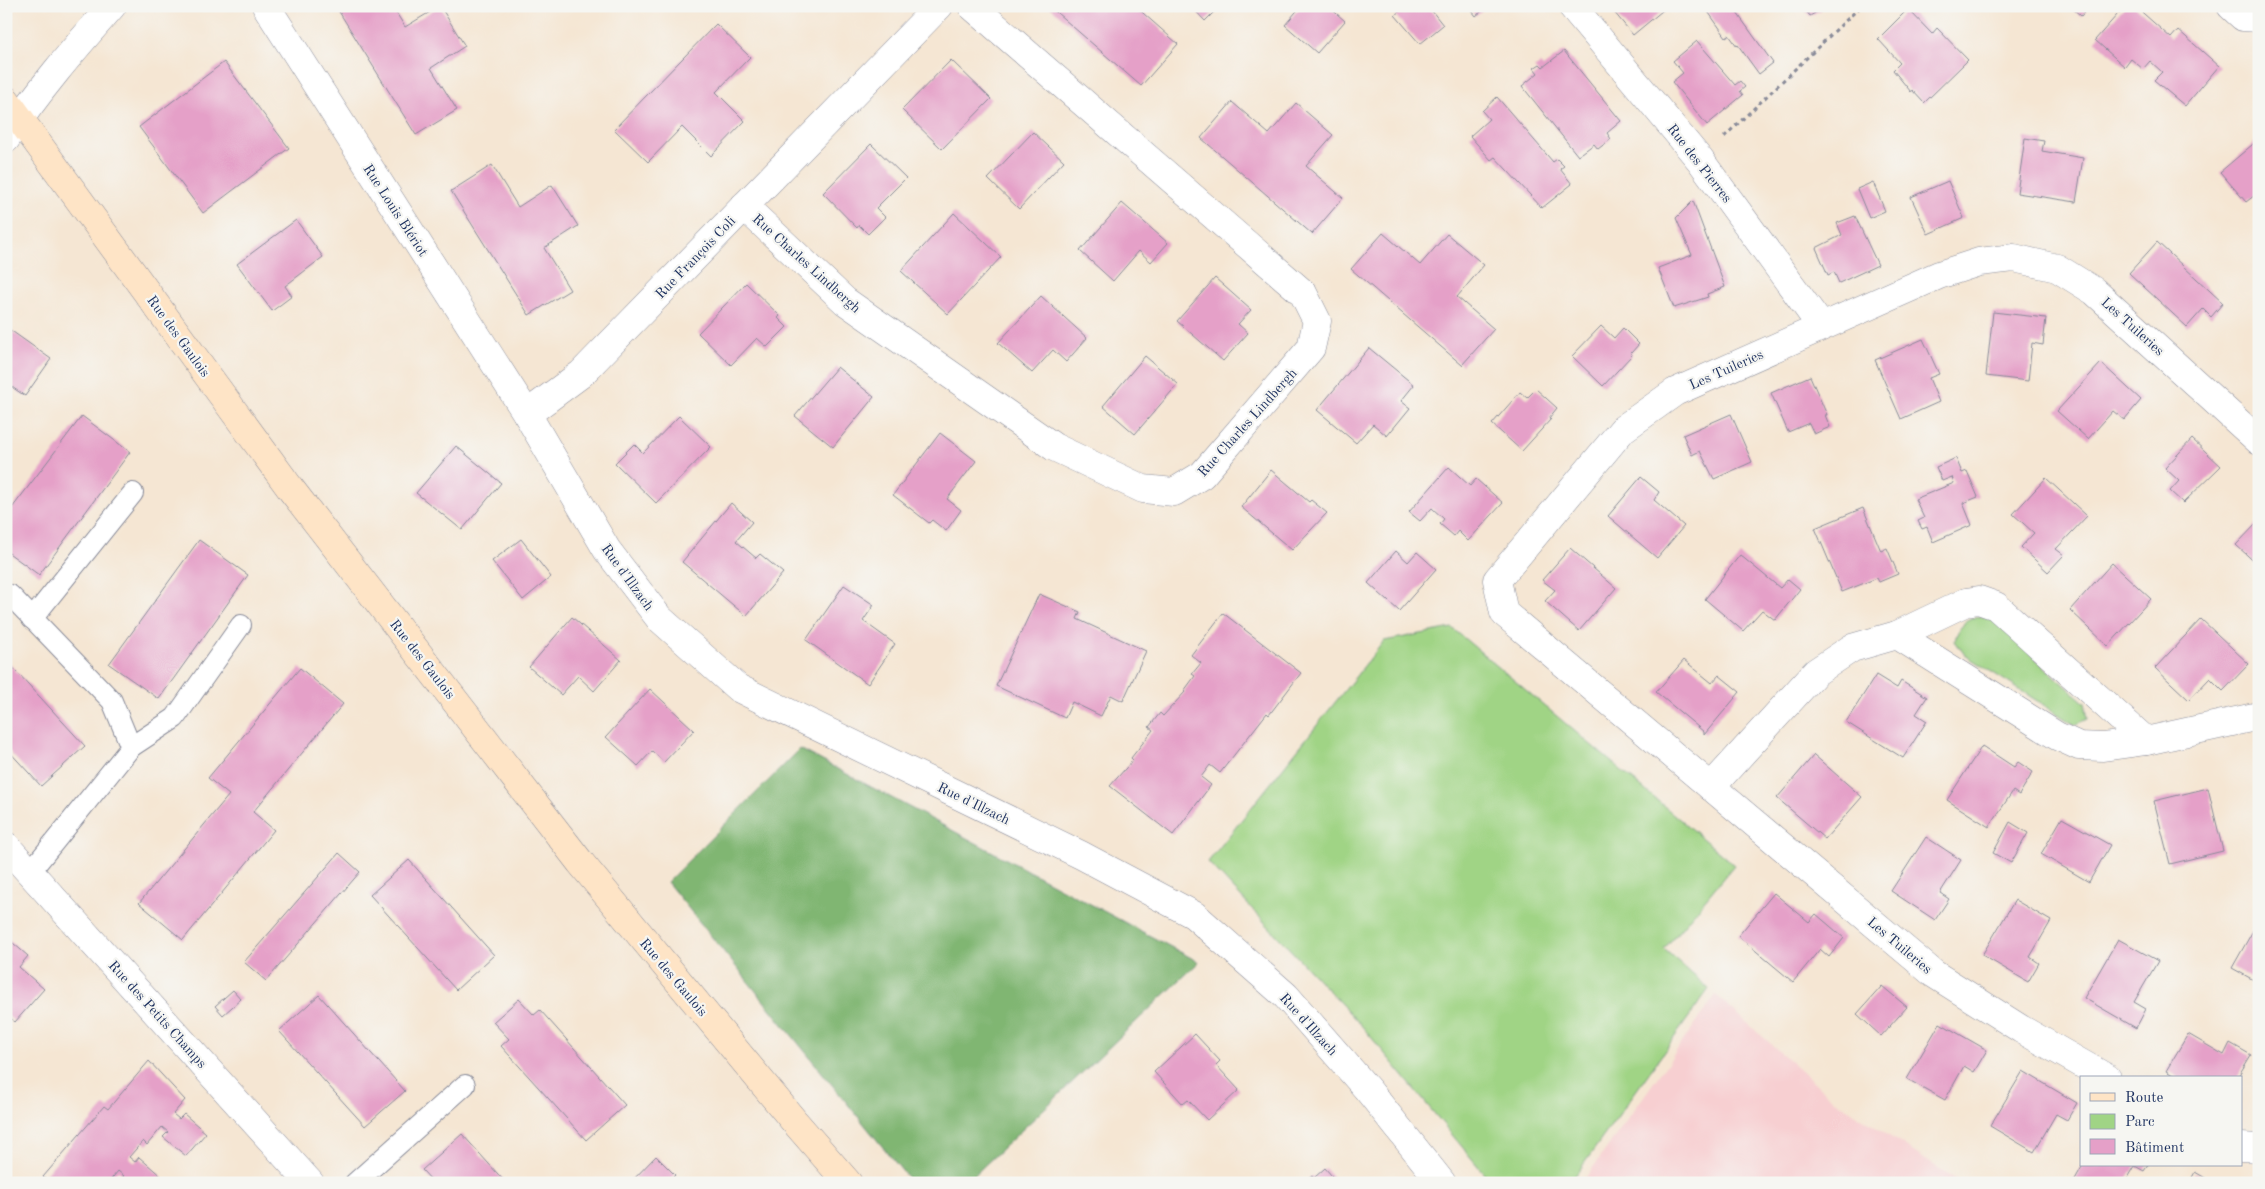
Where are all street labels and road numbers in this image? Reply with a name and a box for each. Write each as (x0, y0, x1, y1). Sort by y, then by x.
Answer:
street label: Rue des Pierres (1664, 122, 1734, 205)
street label: Rue Louis Blériot (360, 162, 430, 259)
street label: Rue Charles Lindbergh (750, 212, 863, 316)
street label: Rue François Coli (653, 214, 739, 301)
street label: Rue des Gaulois (144, 293, 212, 380)
street label: Les Tuileries (2098, 295, 2166, 358)
street label: Les Tuileries (1687, 347, 1765, 392)
street label: Rue Charles Lindbergh (1196, 366, 1300, 479)
street label: Rue d'Illzach (598, 542, 656, 614)
street label: Rue des Gaulois (387, 617, 457, 702)
street label: Rue d'Illzach (935, 780, 1012, 828)
street label: Les Tuileries (1864, 915, 1934, 977)
street label: Rue des Gaulois (637, 936, 710, 1019)
street label: Rue des Petits Champs (106, 958, 209, 1071)
street label: Rue d'Illzach (1277, 991, 1340, 1059)

